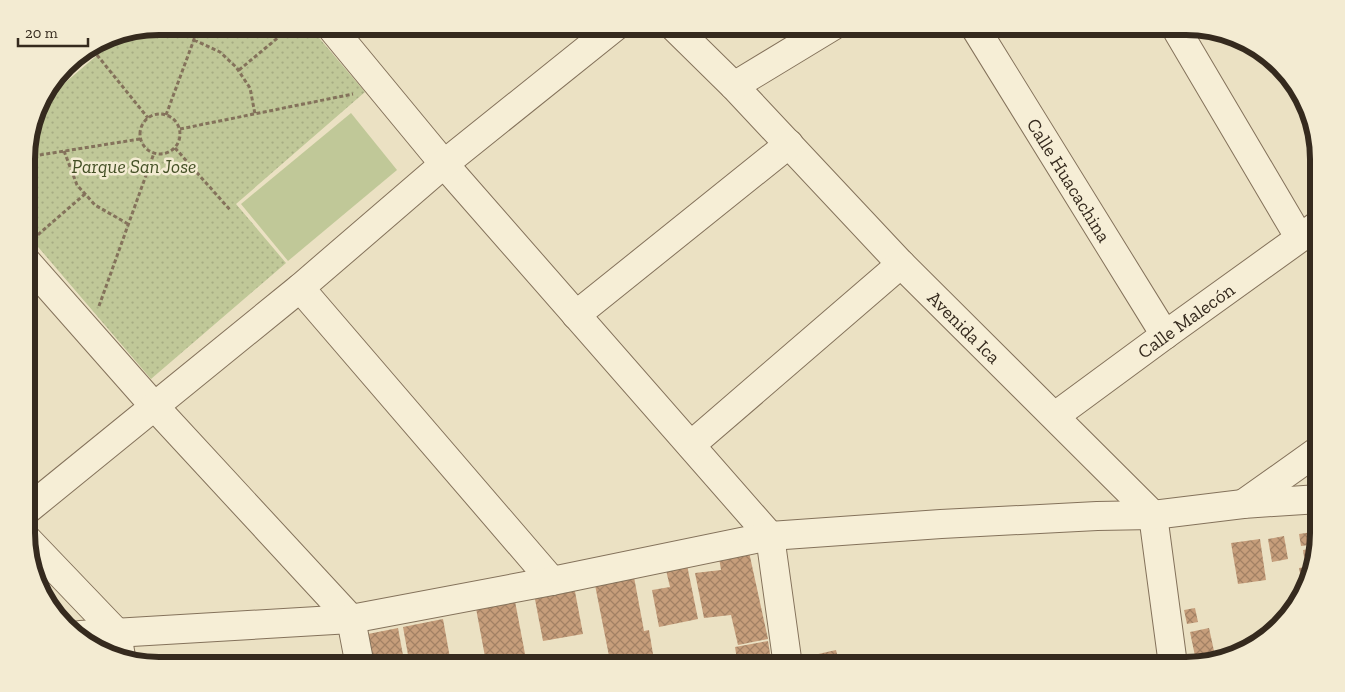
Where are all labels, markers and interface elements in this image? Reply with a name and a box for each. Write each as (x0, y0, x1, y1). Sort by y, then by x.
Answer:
scale bar (18, 15, 88, 47)
text: 20 m (25, 24, 58, 42)
street label: Calle Huacachina (1022, 114, 1116, 246)
park label: Parque San Jose (72, 155, 196, 178)
street label: Calle Malecón (1133, 277, 1239, 363)
street label: Avenida Ica (923, 286, 1006, 368)

